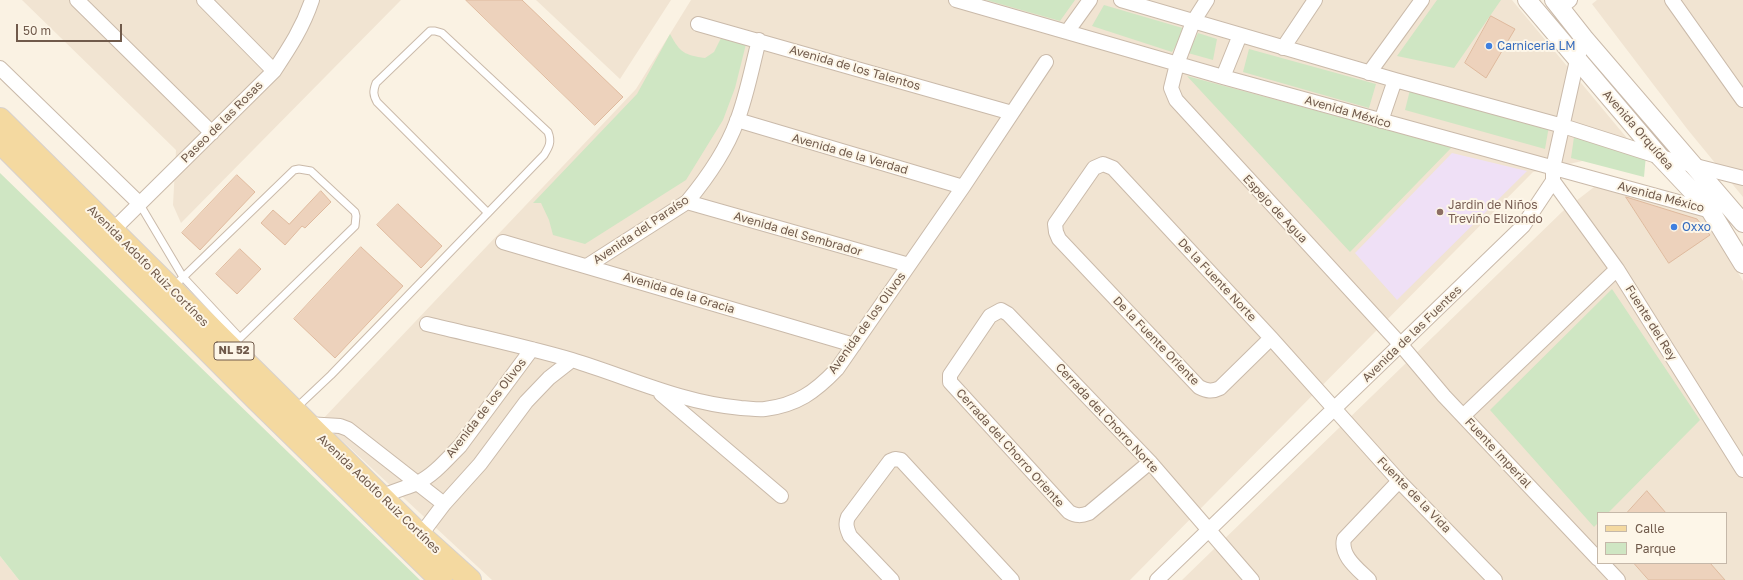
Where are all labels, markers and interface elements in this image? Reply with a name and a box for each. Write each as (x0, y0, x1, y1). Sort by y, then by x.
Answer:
scale bar (18, 16, 124, 42)
text: 50 m (23, 23, 51, 38)
place label: Carniceria LM (1497, 39, 1576, 53)
marker: Carniceria LM (1484, 41, 1494, 51)
street label: Avenida de los Talentos (788, 42, 922, 94)
street label: Paseo de las Rosas (178, 78, 266, 166)
street label: Avenida Orquídea (1599, 87, 1677, 173)
street label: Avenida México (1303, 93, 1393, 131)
street label: Avenida de la Verdad (790, 131, 910, 177)
street label: Espejo de Agua (1240, 172, 1310, 246)
street label: Avenida México (1616, 179, 1706, 215)
street label: Avenida del Paraíso (590, 193, 692, 267)
place label: Jardin de Niños Treviño Elizondo (1448, 198, 1543, 226)
street label: Avenida Adolfo Ruiz Cortínes (84, 202, 212, 330)
marker: Jardin de Niños Treviño Elizondo (1435, 207, 1445, 217)
street label: Avenida del Sembrador (732, 209, 864, 259)
place label: Oxxo (1682, 220, 1711, 234)
marker: Oxxo (1669, 222, 1679, 232)
street label: De la Fuente Norte (1175, 235, 1259, 325)
street label: Avenida de la Gracia (622, 269, 736, 317)
street label: Avenida de los Olivos (825, 269, 909, 377)
street label: Avenida de las Fuentes (1359, 283, 1465, 385)
street label: Fuente del Rey (1622, 283, 1680, 363)
street label: De la Fuente Oriente (1110, 294, 1202, 388)
road number: NL 52 (214, 342, 254, 360)
street label: Avenida de los Olivos (443, 355, 529, 461)
street label: Cerrada del Chorro Norte (1052, 360, 1162, 476)
street label: Cerrada del Chorro Oriente (953, 386, 1067, 510)
street label: Fuente Imperial (1462, 415, 1534, 491)
street label: Avenida Adolfo Ruiz Cortínes (314, 431, 444, 557)
street label: Fuente de la Vida (1374, 454, 1454, 536)
legend (1597, 512, 1727, 564)
text: Calle (1635, 521, 1664, 536)
text: Parque (1635, 541, 1676, 556)

